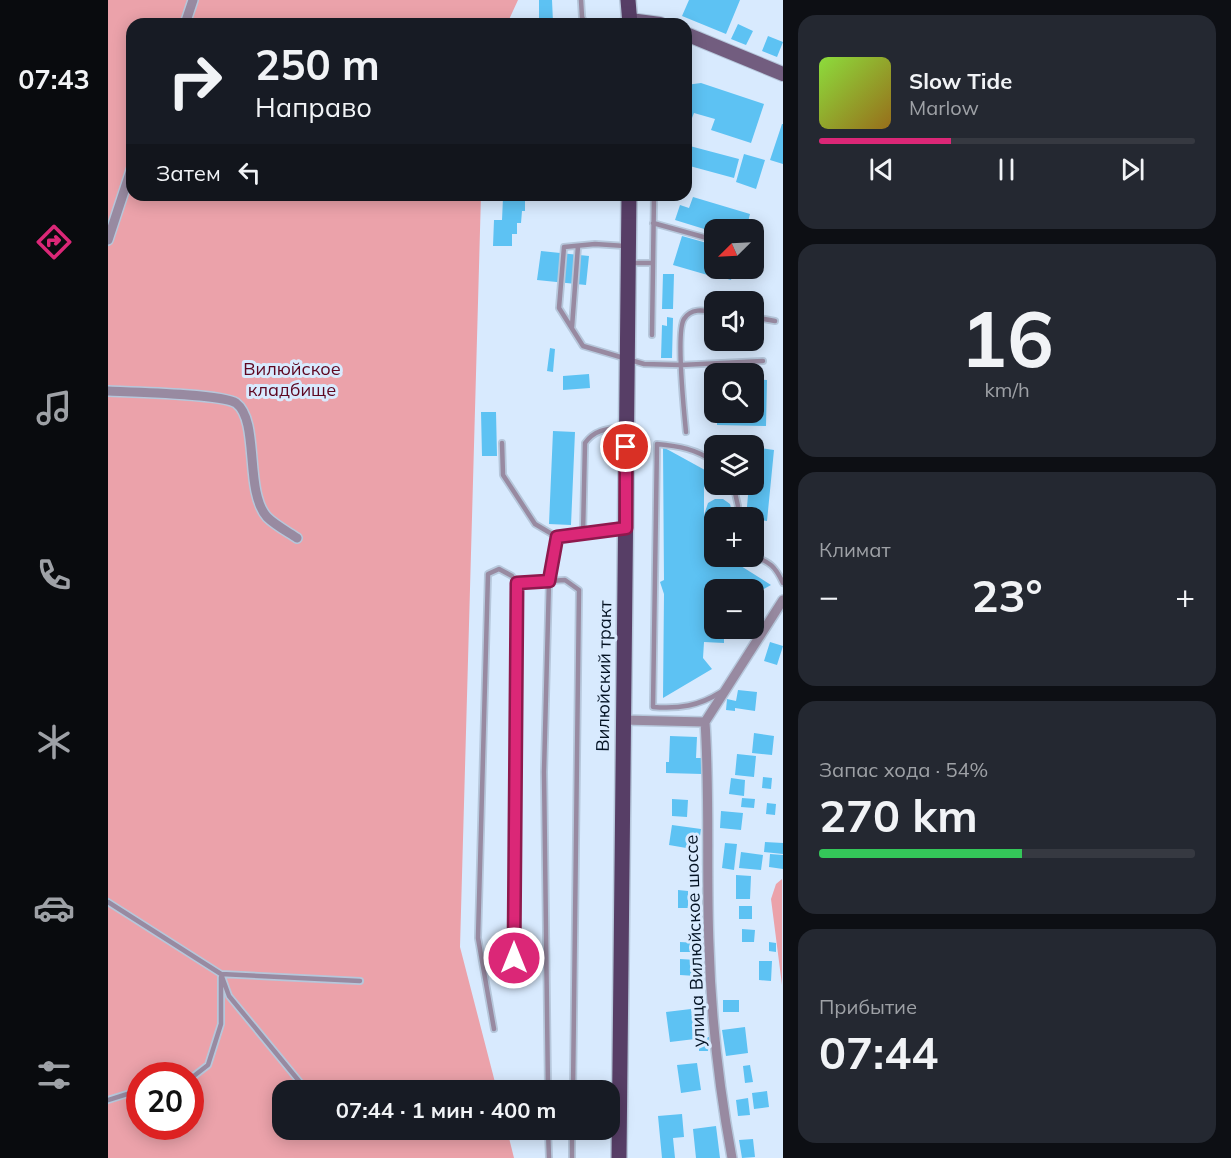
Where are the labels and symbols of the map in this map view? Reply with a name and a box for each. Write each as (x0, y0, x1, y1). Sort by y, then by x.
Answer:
north arrow (704, 219, 764, 279)
park label: Вилюйское кладбище (243, 357, 341, 401)
pin (600, 421, 651, 472)
street label: Вилюйский тракт (591, 599, 616, 752)
street label: улица Вилюйское шоссе (679, 834, 710, 1048)
position arrow (482, 926, 546, 990)
speed limit sign: 20 (126, 1062, 204, 1140)

